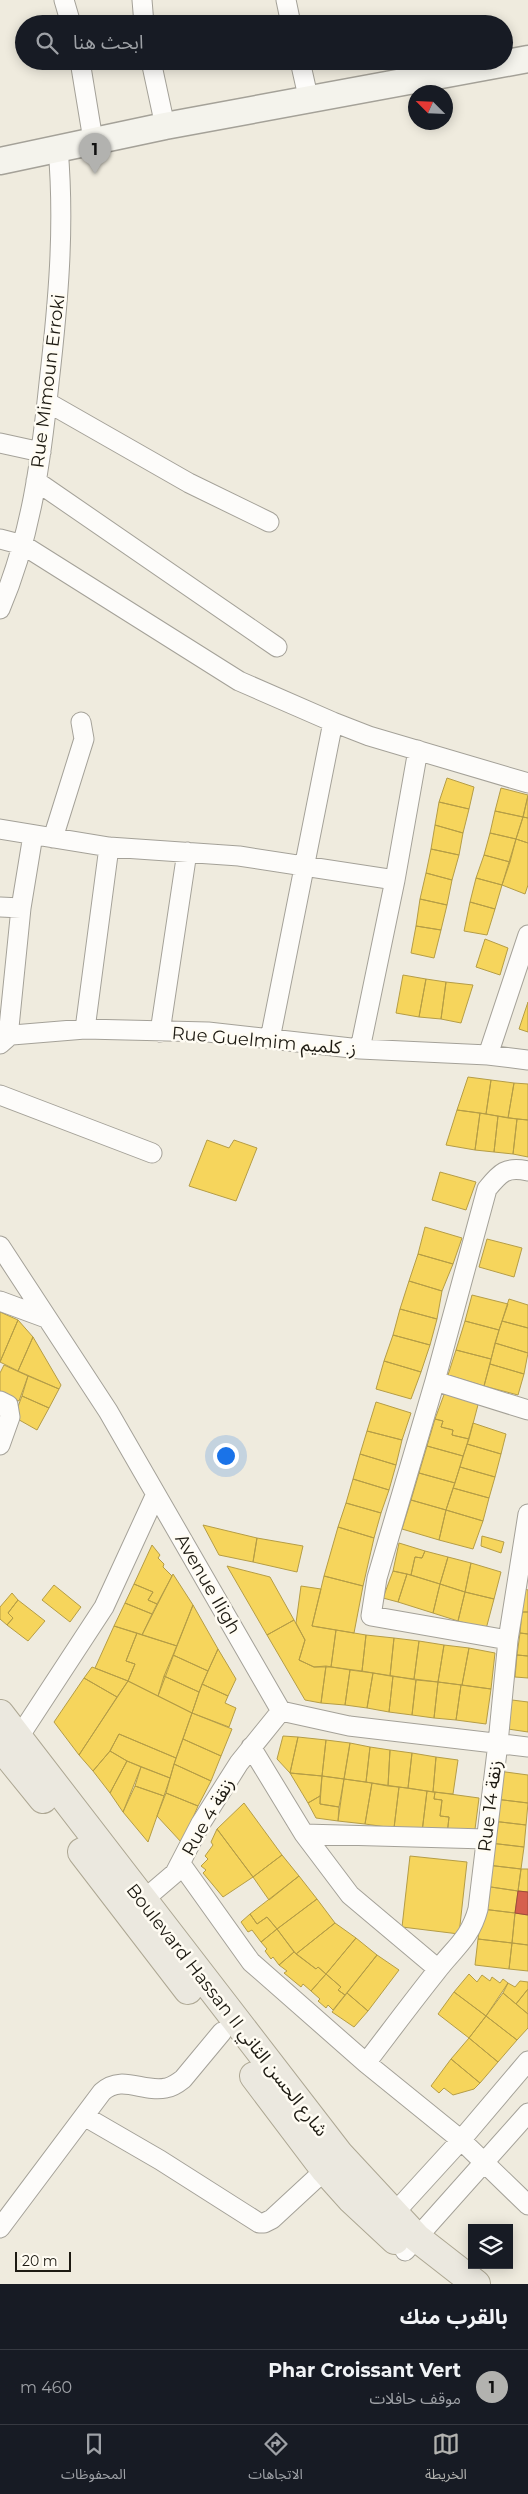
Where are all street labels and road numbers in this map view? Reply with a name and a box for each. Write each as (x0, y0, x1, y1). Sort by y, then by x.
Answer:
street label: Rue Mimoun Erroki (26, 293, 70, 469)
street label: Rue Guelmim ز. كلميم (171, 1022, 357, 1062)
street label: Avenue Iligh (170, 1530, 246, 1638)
street label: Rue 14 زنقة (473, 1759, 507, 1853)
street label: Rue 4 زنقة (177, 1774, 239, 1860)
street label: Boulevard Hassan II شارع الحسن الثاني (119, 1879, 333, 2143)

